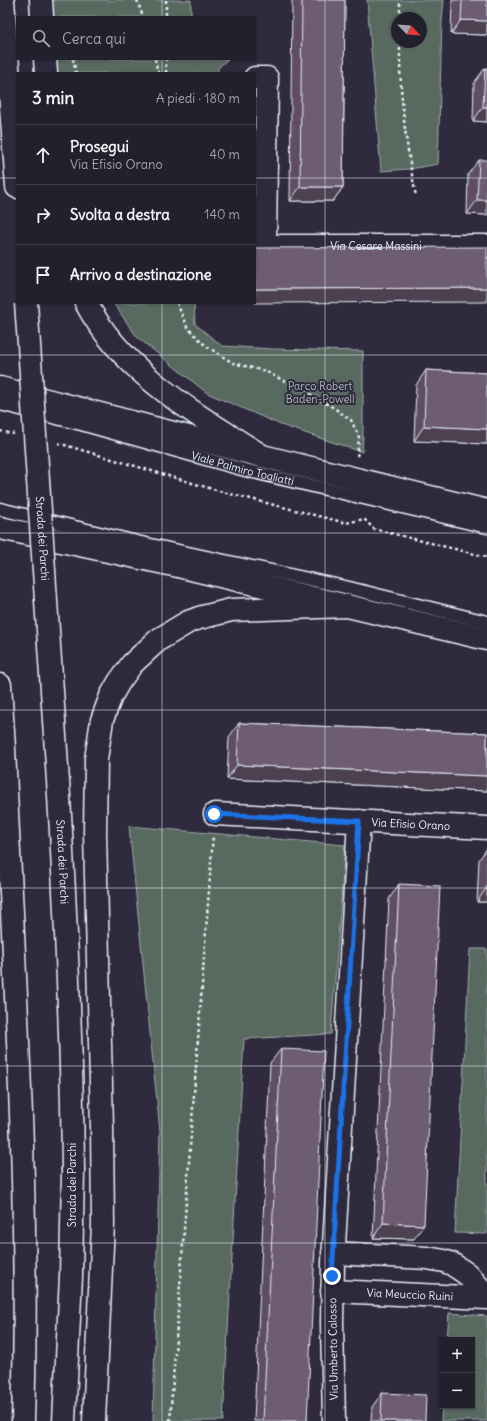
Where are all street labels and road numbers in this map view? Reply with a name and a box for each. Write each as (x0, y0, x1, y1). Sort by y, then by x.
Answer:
street label: Via Cesare Massini (330, 239, 422, 253)
street label: Viale Palmiro Togliatti (190, 448, 295, 488)
street label: Strada dei Parchi (33, 496, 52, 581)
street label: Via Efisio Orano (371, 815, 450, 833)
street label: Strada dei Parchi (53, 819, 72, 904)
street label: Strada dei Parchi (65, 1143, 79, 1227)
street label: Via Meuccio Ruini (366, 1286, 453, 1303)
street label: Via Umberto Calosso (325, 1298, 341, 1400)

